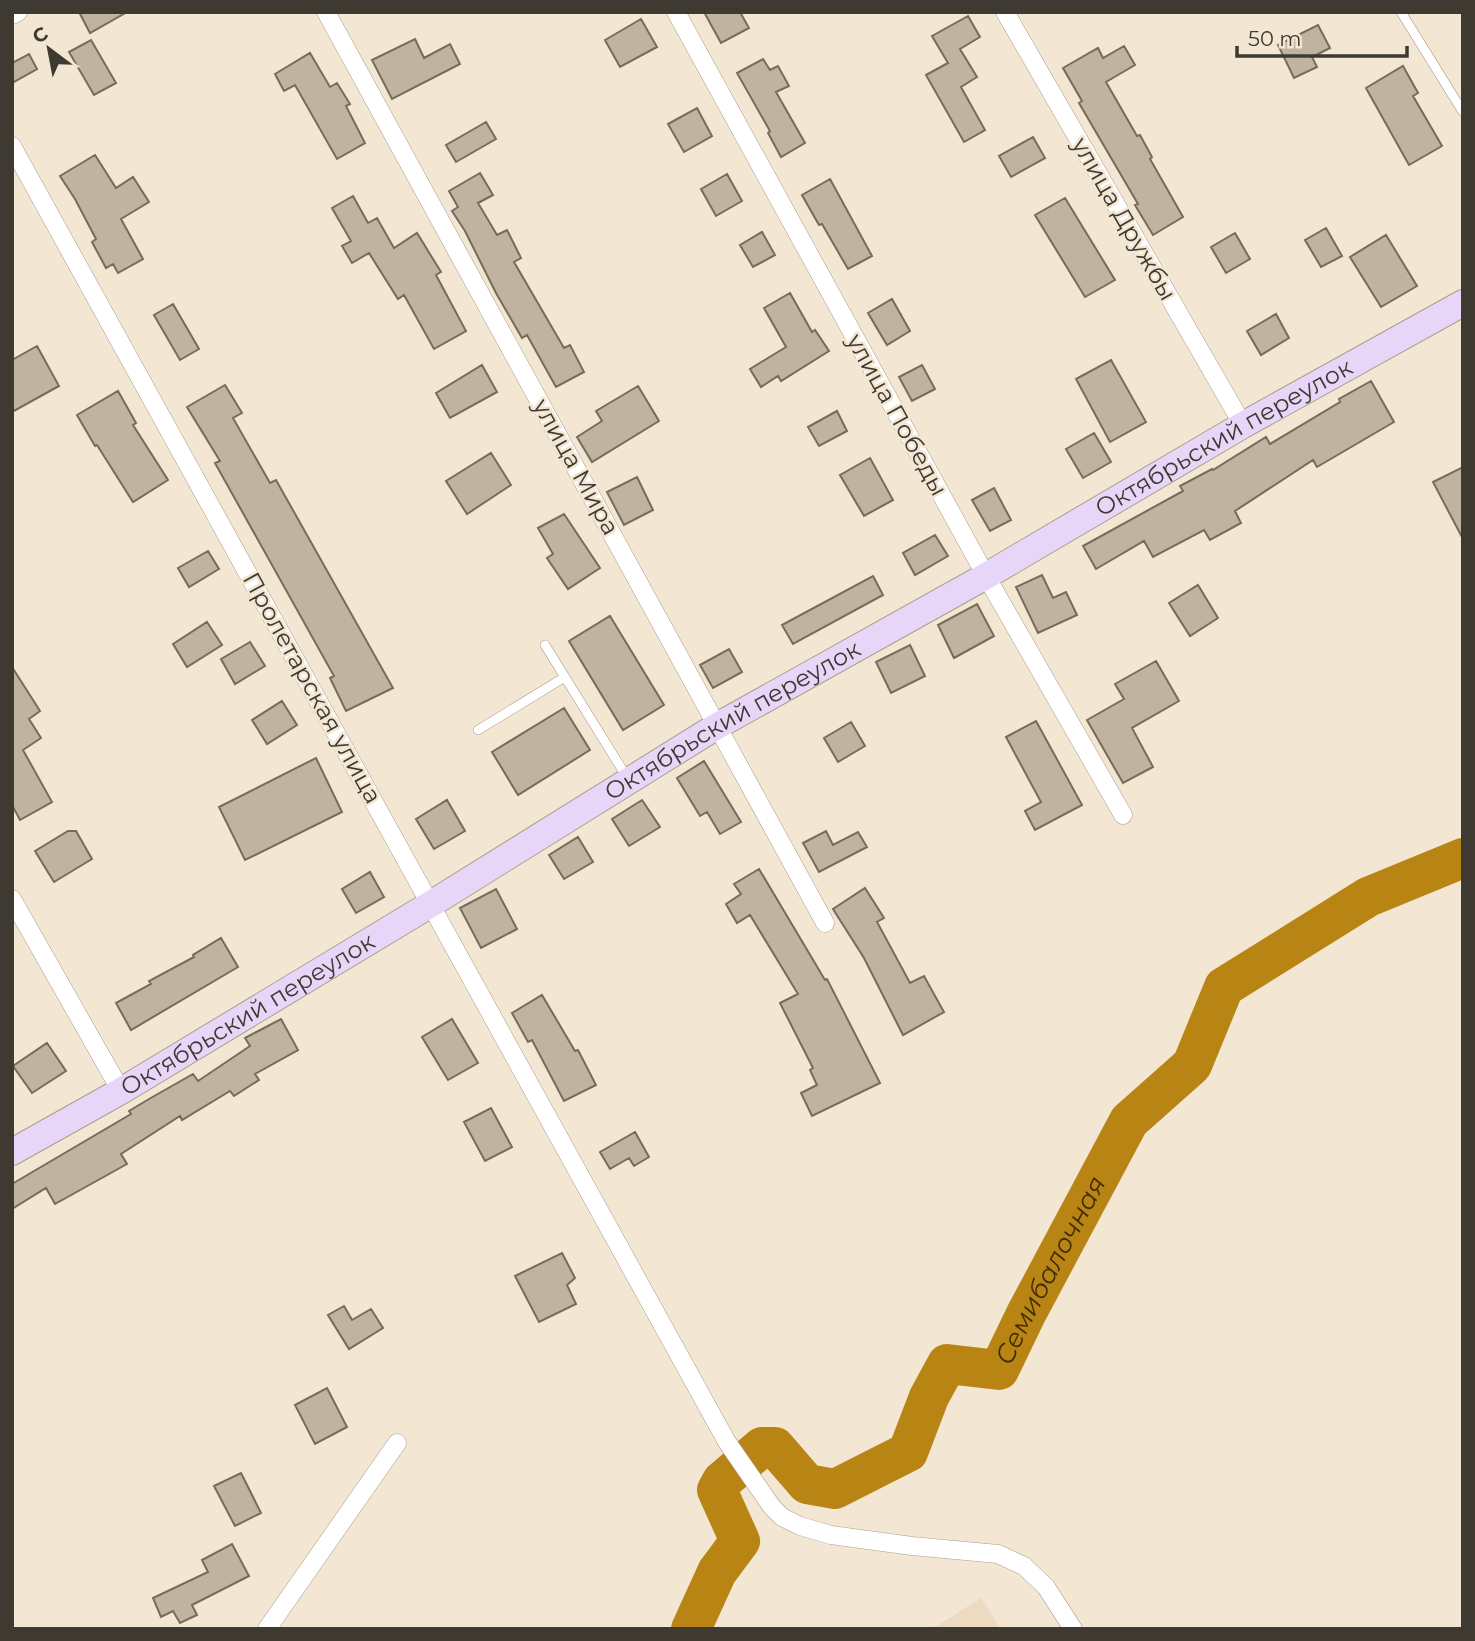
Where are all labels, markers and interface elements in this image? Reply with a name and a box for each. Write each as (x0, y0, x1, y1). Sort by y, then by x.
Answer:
north arrow (14, 14, 84, 84)
scale bar (1237, 14, 1407, 58)
text: С (28, 21, 52, 48)
text: 50 m (1248, 26, 1302, 51)
street label: улица Дружбы (1065, 131, 1183, 306)
street label: улица Победы (840, 328, 954, 501)
street label: Октябрьский переулок (1090, 352, 1357, 523)
street label: улица Мира (527, 393, 626, 540)
street label: Пролетарская улица (237, 567, 388, 808)
street label: Октябрьский переулок (599, 634, 865, 806)
street label: Октябрьский переулок (115, 926, 380, 1102)
water label: Семибалочная (988, 1171, 1113, 1370)

